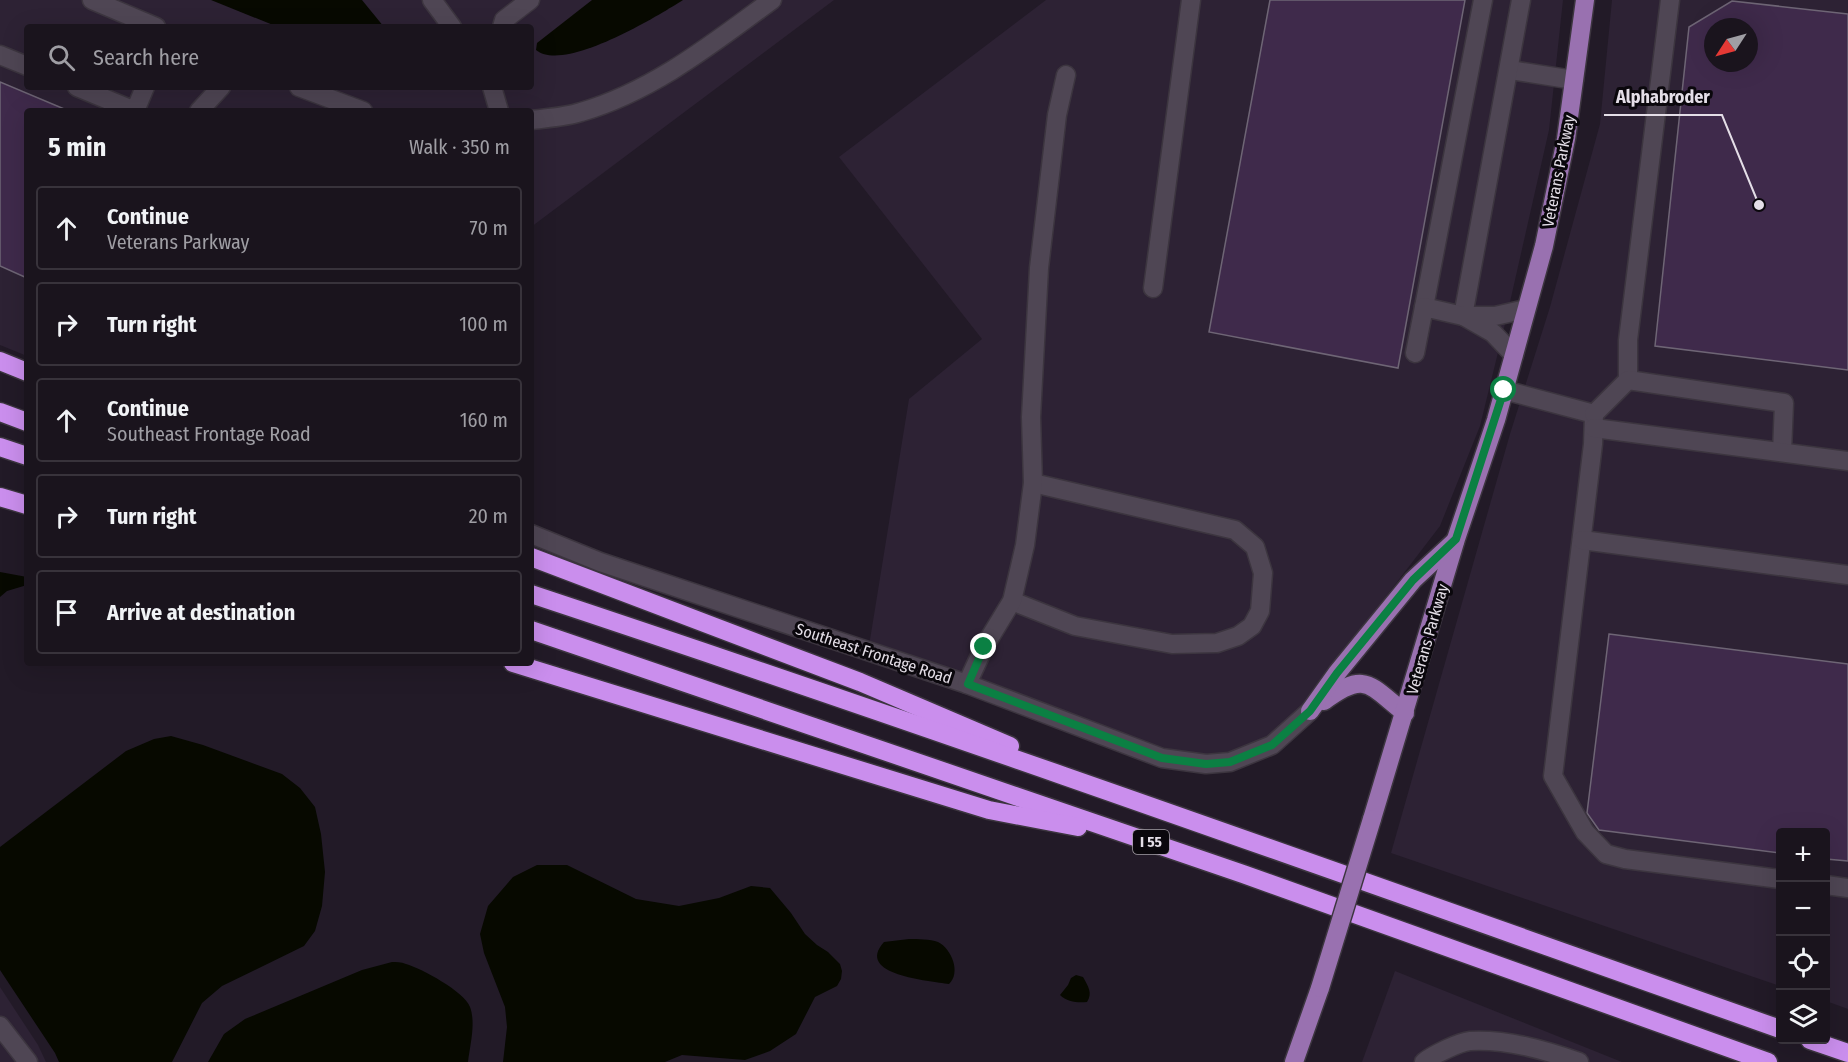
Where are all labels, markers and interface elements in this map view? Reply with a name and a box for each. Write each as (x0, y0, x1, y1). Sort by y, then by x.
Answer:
north arrow (1704, 18, 1758, 72)
search box (24, 24, 534, 90)
icon: search (45, 41, 78, 74)
text: Search here (93, 44, 199, 71)
callout: Alphabroder (1604, 79, 1722, 115)
text: Alphabroder (1615, 86, 1710, 108)
street label: Veterans Parkway (1538, 113, 1579, 229)
text: 5 min (48, 132, 106, 163)
text: Walk · 350 m (409, 135, 510, 159)
text: Continue (107, 203, 189, 230)
icon: ahead (50, 212, 83, 245)
text: 70 m (470, 216, 508, 240)
text: Veterans Parkway (107, 230, 249, 254)
icon: right (50, 308, 83, 341)
text: Turn right (107, 311, 196, 338)
text: 100 m (459, 312, 508, 336)
route start (1490, 376, 1516, 402)
text: Continue (107, 395, 189, 422)
icon: ahead (50, 404, 83, 437)
text: 160 m (460, 408, 508, 432)
text: Southeast Frontage Road (107, 422, 311, 446)
icon: right (50, 500, 83, 533)
text: Turn right (107, 503, 196, 530)
text: 20 m (469, 504, 508, 528)
street label: Veterans Parkway (1403, 581, 1453, 697)
icon: arrive (50, 596, 83, 629)
text: Arrive at destination (107, 599, 295, 626)
street label: Southeast Frontage Road (793, 619, 954, 688)
route end (970, 633, 996, 659)
map controls (1776, 828, 1830, 1044)
button: + (1776, 828, 1830, 882)
road number: I 55 (1133, 830, 1169, 854)
button: − (1776, 882, 1830, 936)
button: locate (1776, 936, 1830, 990)
button: layers (1776, 990, 1830, 1044)

